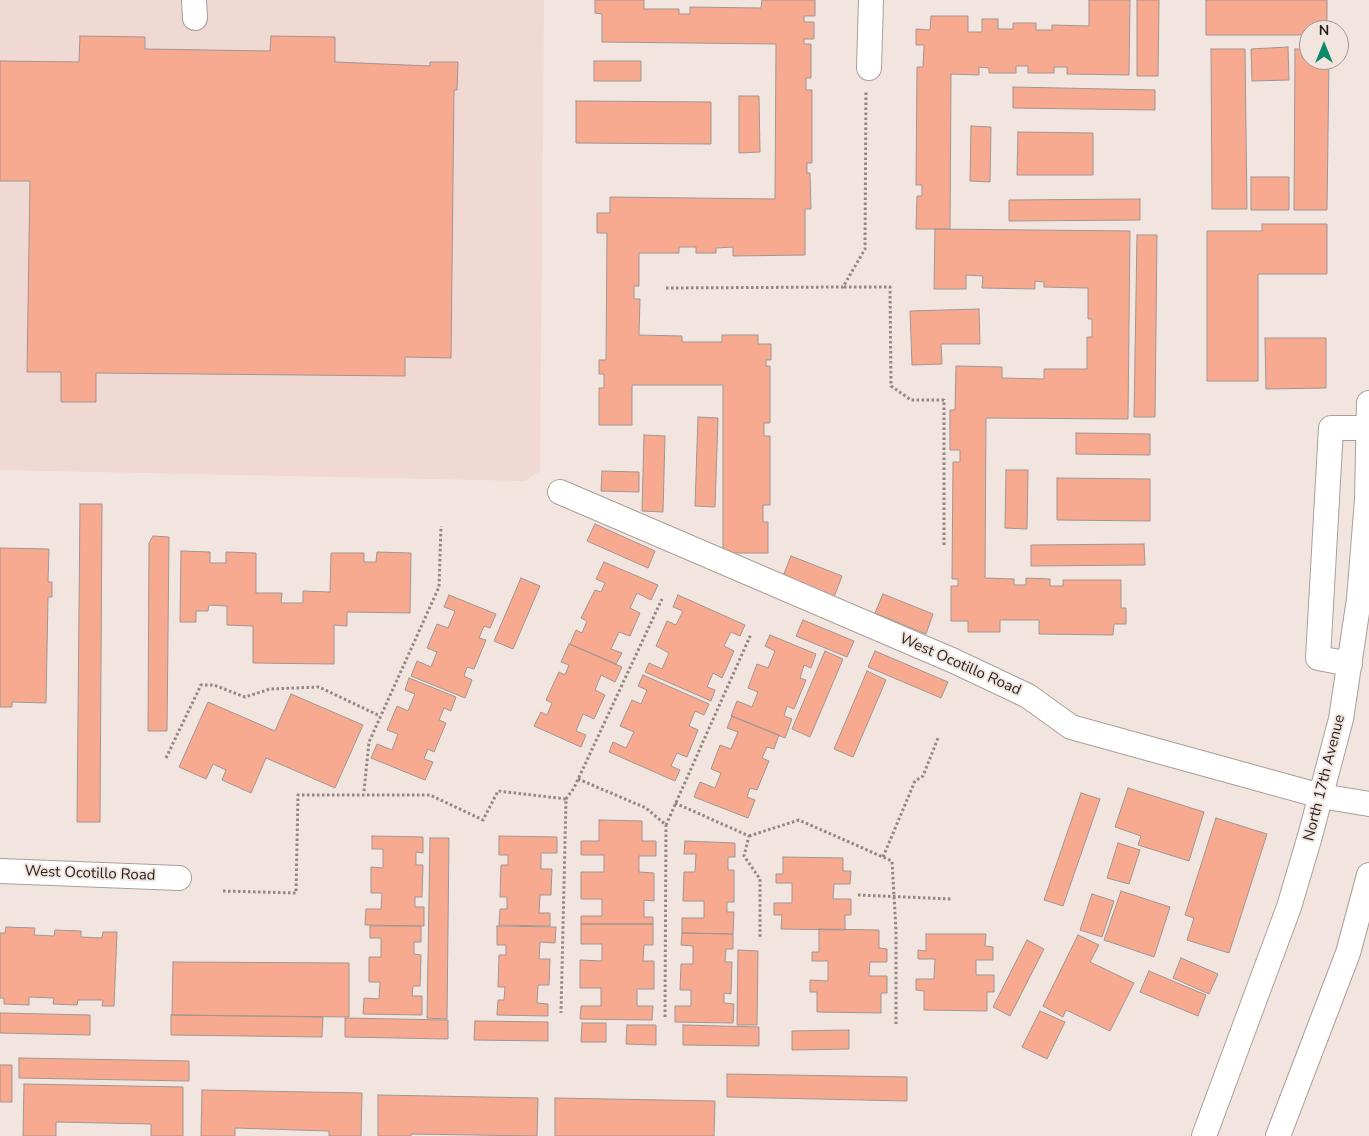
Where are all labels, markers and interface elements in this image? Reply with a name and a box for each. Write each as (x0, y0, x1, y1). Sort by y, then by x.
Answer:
north arrow (1299, 20, 1349, 70)
text: N (1319, 21, 1329, 40)
street label: West Ocotillo Road (896, 630, 1024, 700)
street label: North 17th Avenue (1301, 713, 1349, 843)
street label: West Ocotillo Road (24, 863, 156, 885)

